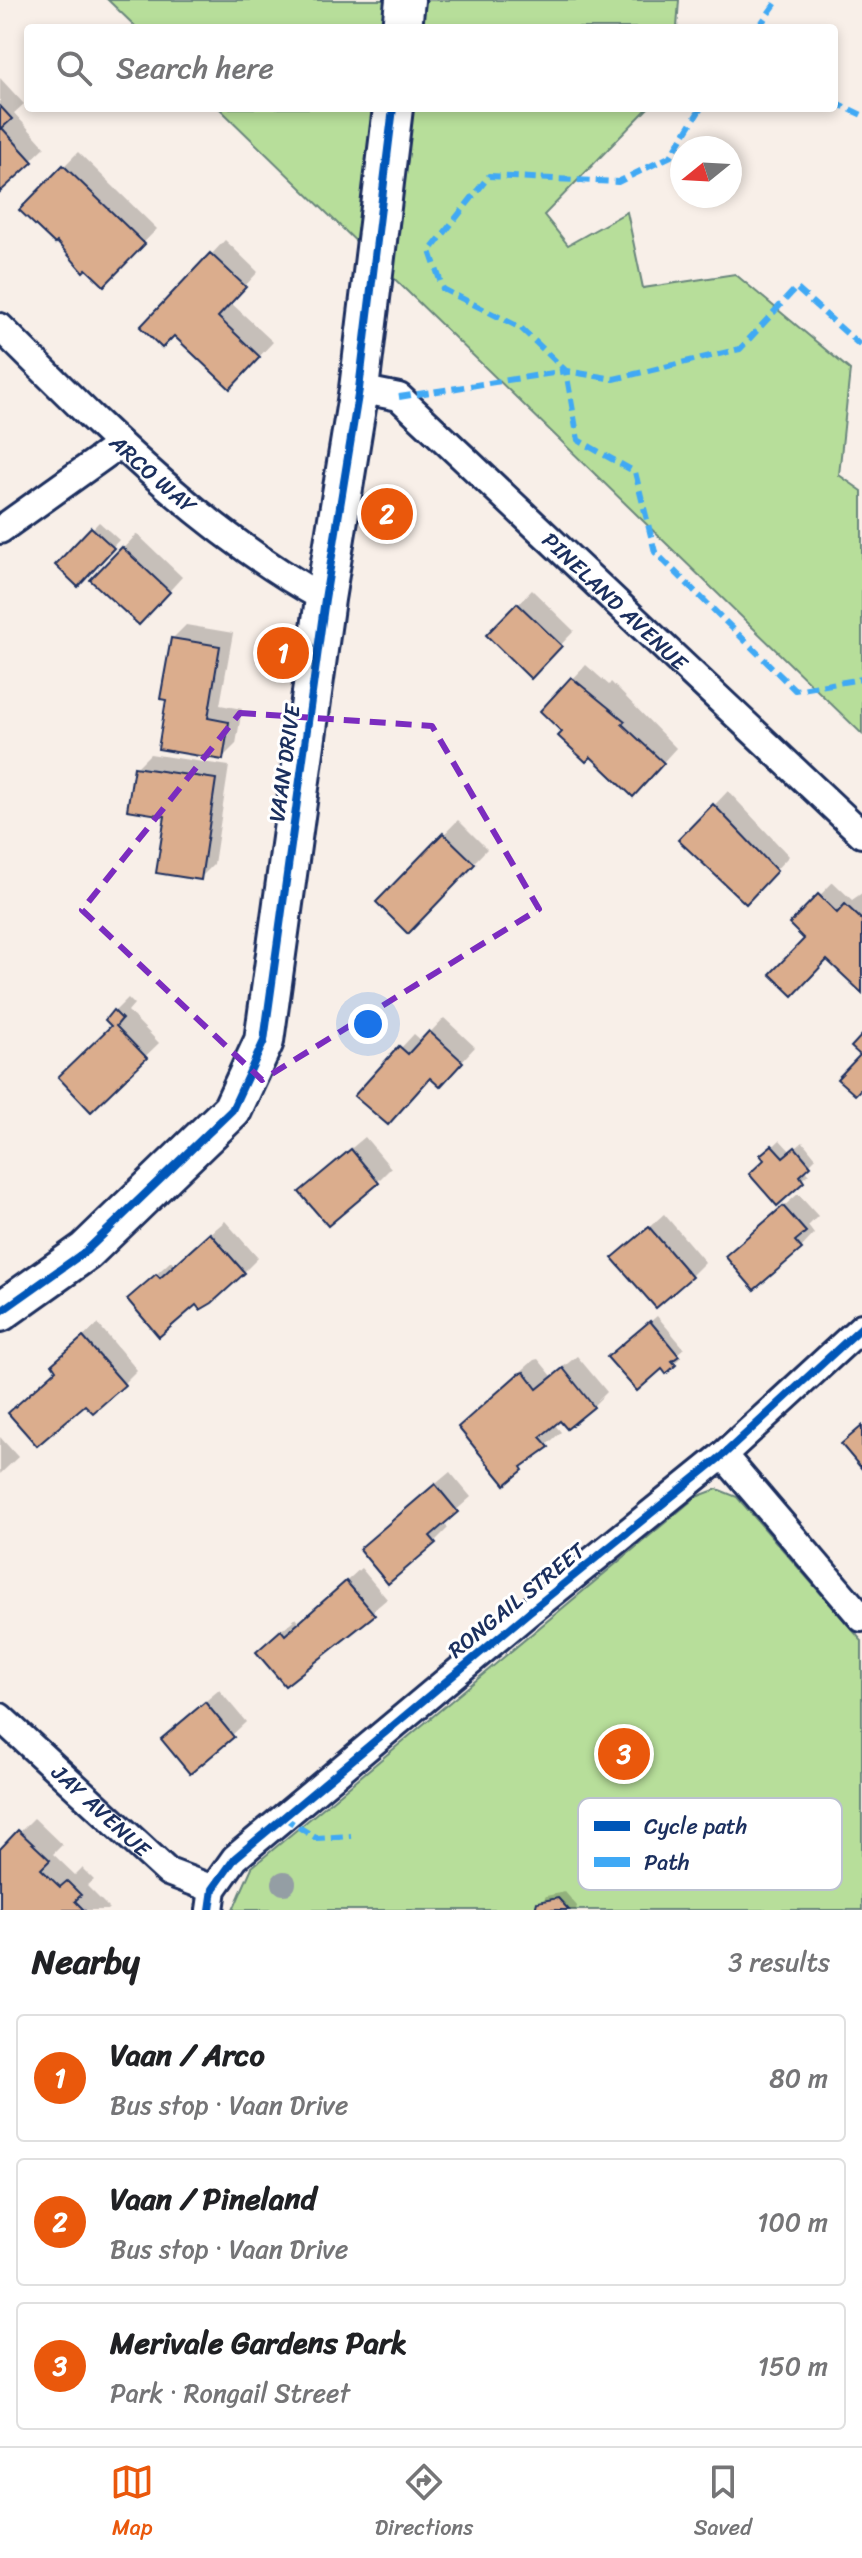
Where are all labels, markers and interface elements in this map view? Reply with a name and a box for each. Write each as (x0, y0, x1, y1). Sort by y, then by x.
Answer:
search box (24, 24, 838, 112)
text: Search here (116, 41, 274, 95)
icon: search (52, 46, 96, 90)
north arrow (670, 136, 742, 208)
street label: ARCO WAY (99, 424, 206, 525)
pin: 2 (361, 484, 413, 544)
street label: PINELAND AVENUE (532, 522, 698, 682)
pin: 1 (257, 623, 309, 683)
street label: VAAN DRIVE (257, 700, 312, 824)
your location (348, 1004, 388, 1044)
street label: RONGAIL STREET (439, 1532, 595, 1668)
pin: 3 (598, 1724, 650, 1784)
street label: JAY AVENUE (41, 1754, 161, 1869)
legend (578, 1798, 842, 1890)
text: Cycle path (644, 1807, 747, 1846)
text: Path (644, 1843, 690, 1882)
text: Nearby (32, 1932, 140, 1992)
text: 3 results (728, 1939, 830, 1985)
text: Vaan / Arco (110, 2028, 265, 2082)
text: 1 (54, 2055, 66, 2101)
text: 80 m (769, 2055, 828, 2101)
text: Bus stop · Vaan Drive (110, 2082, 348, 2128)
text: Vaan / Pineland (110, 2172, 316, 2226)
text: 2 (52, 2199, 68, 2245)
text: 100 m (757, 2199, 828, 2245)
text: Bus stop · Vaan Drive (110, 2226, 348, 2272)
text: Merivale Gardens Park (110, 2316, 407, 2370)
text: 3 (53, 2343, 67, 2389)
text: 150 m (758, 2343, 828, 2389)
text: Park · Rongail Street (110, 2370, 350, 2416)
tab: Map (110, 2460, 154, 2547)
tab: Directions (375, 2460, 473, 2547)
tab: Saved (694, 2460, 752, 2547)

